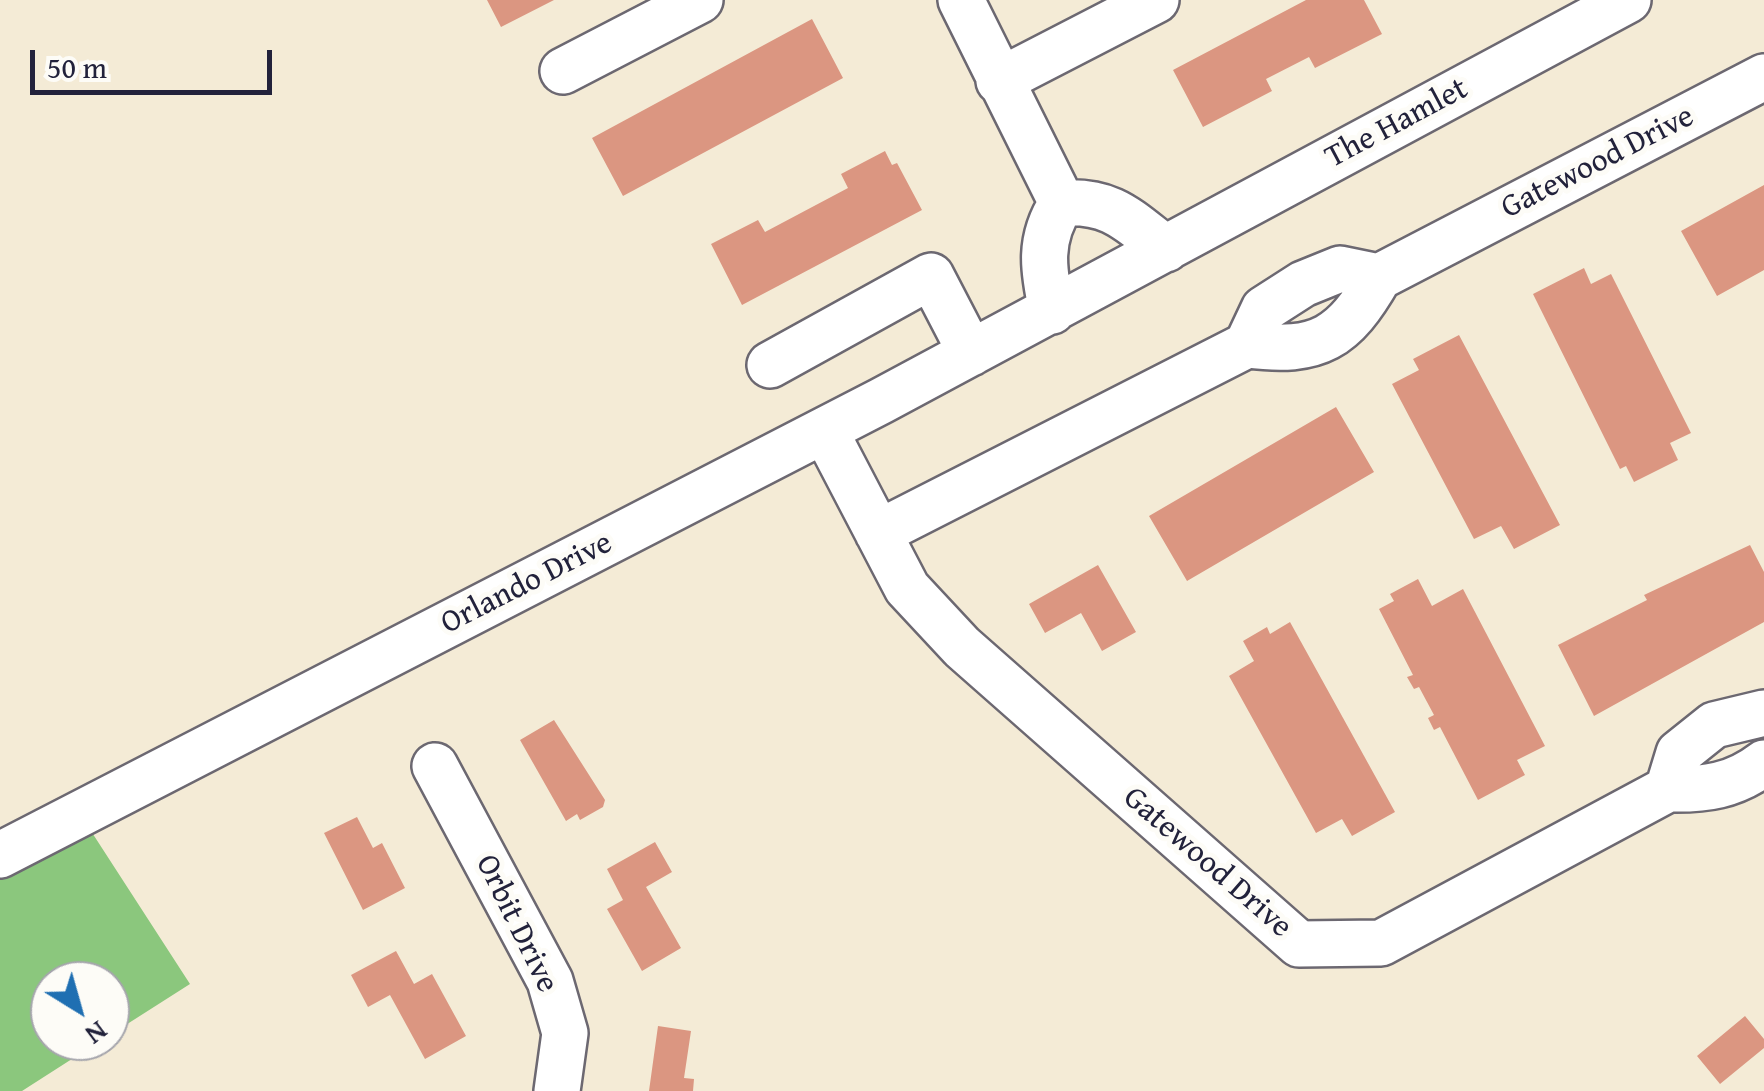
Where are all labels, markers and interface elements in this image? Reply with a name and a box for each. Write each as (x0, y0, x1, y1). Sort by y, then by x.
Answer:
scale bar (35, 30, 278, 92)
text: 50 m (47, 45, 107, 89)
street label: The Hamlet (1319, 70, 1475, 178)
street label: Gatewood Drive (1495, 98, 1701, 228)
street label: Orlando Drive (435, 524, 619, 644)
street label: Gatewood Drive (1115, 779, 1299, 947)
street label: Orbit Drive (466, 849, 566, 999)
north arrow (30, 961, 130, 1061)
text: N (77, 1012, 117, 1056)

